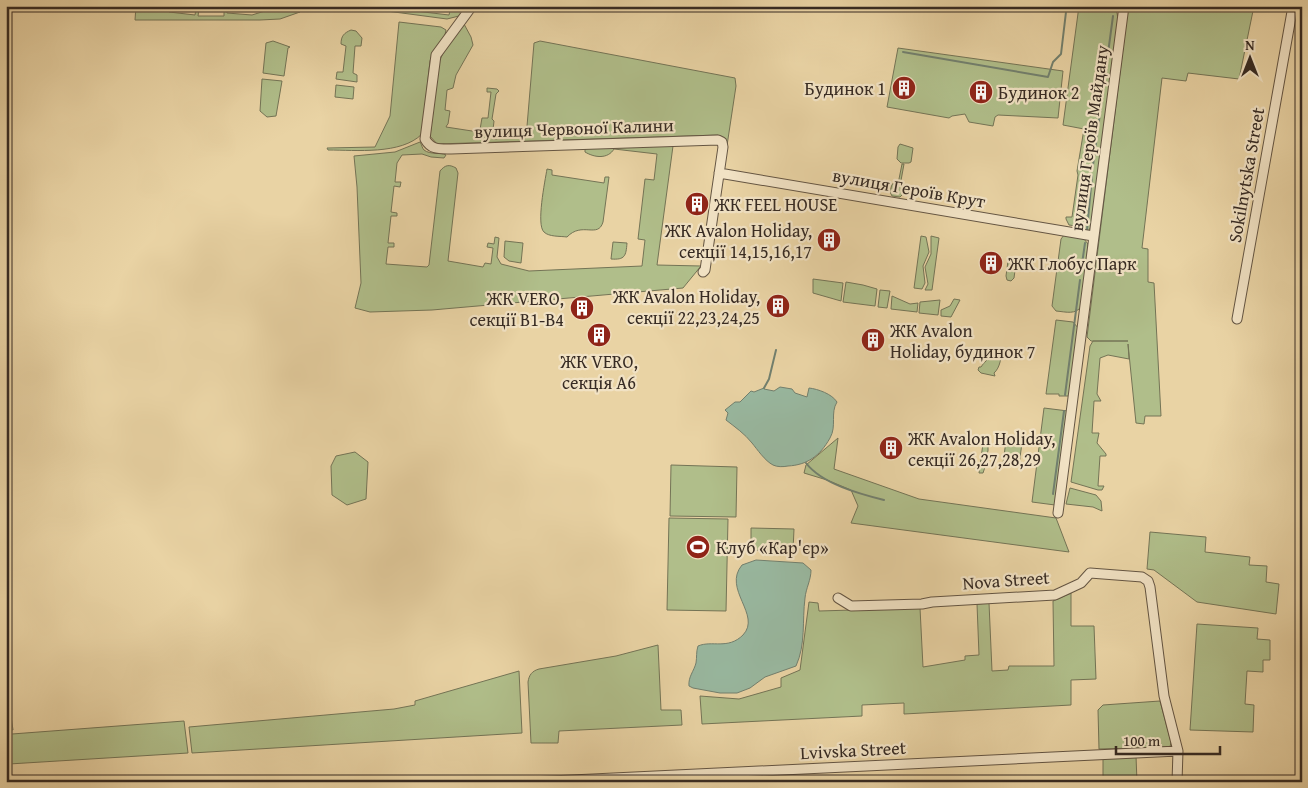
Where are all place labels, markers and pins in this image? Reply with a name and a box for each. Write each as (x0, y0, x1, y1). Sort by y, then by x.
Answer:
place label: Будинок 1 (804, 75, 886, 102)
building icon: Будинок 1 (891, 75, 917, 101)
building icon: Будинок 2 (968, 79, 994, 105)
place label: Будинок 2 (998, 79, 1080, 106)
building icon: ЖК FEEL HOUSE (684, 191, 710, 217)
place label: ЖК FEEL HOUSE (713, 191, 837, 218)
place label: ЖК Avalon Holiday, секції 14,15,16,17 (664, 217, 812, 265)
building icon: ЖК Avalon Holiday, секції 14,15,16,17 (816, 227, 842, 253)
building icon: ЖК Глобус Парк (978, 250, 1004, 276)
place label: ЖК Глобус Парк (1007, 250, 1137, 277)
place label: ЖК Avalon Holiday, секції 22,23,24,25 (612, 283, 760, 331)
place label: ЖК VERO, секції В1-В4 (470, 285, 564, 333)
building icon: ЖК Avalon Holiday, секції 22,23,24,25 (765, 293, 791, 319)
building icon: ЖК VERO, секції В1-В4 (569, 295, 595, 321)
place label: ЖК Avalon Holiday, будинок 7 (889, 317, 1035, 365)
building icon: ЖК VERO, секція А6 (586, 322, 612, 348)
building icon: ЖК Avalon Holiday, будинок 7 (860, 327, 886, 353)
place label: ЖК VERO, секція А6 (559, 348, 638, 396)
place label: ЖК Avalon Holiday, секції 26,27,28,29 (907, 425, 1055, 473)
building icon: ЖК Avalon Holiday, секції 26,27,28,29 (878, 435, 904, 461)
sports icon: Клуб «Кар'єр» (685, 534, 711, 560)
place label: Клуб «Кар'єр» (716, 534, 829, 561)

